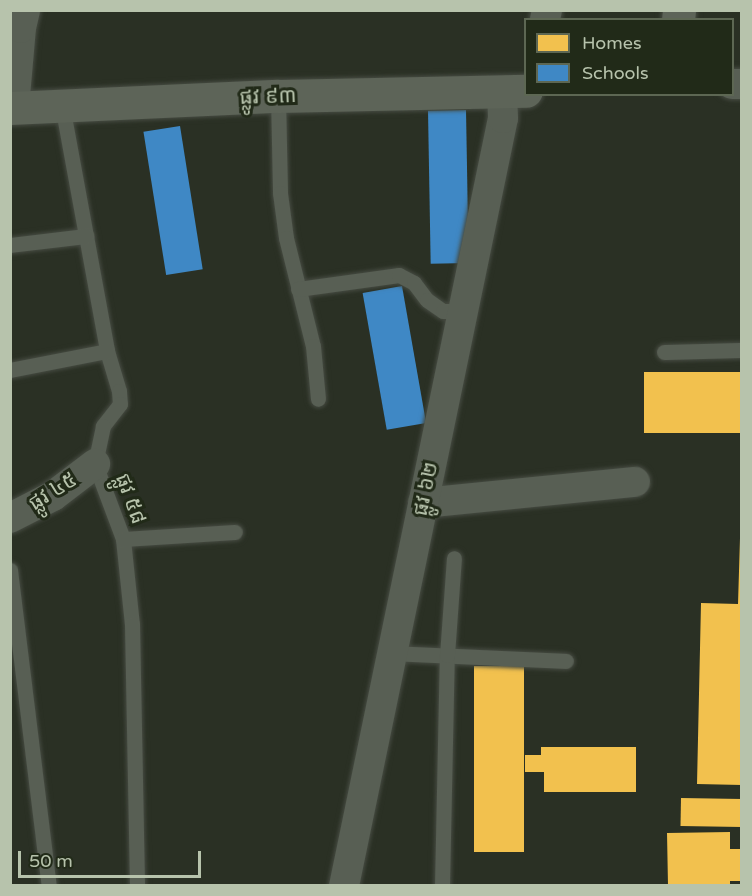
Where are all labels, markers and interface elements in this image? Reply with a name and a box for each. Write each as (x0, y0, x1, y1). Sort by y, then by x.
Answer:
legend (524, 18, 734, 96)
text: Homes (582, 32, 642, 54)
text: Schools (582, 62, 649, 84)
street label: ផ្លូវ ៩៣ (239, 83, 297, 111)
street label: ផ្លូវ ៦២ (408, 460, 444, 518)
street label: ផ្លូវ ៤៥ (24, 467, 82, 517)
street label: ផ្លូវ ៥៨ (109, 470, 151, 528)
scale bar (21, 839, 204, 877)
text: 50 m (29, 850, 73, 872)

